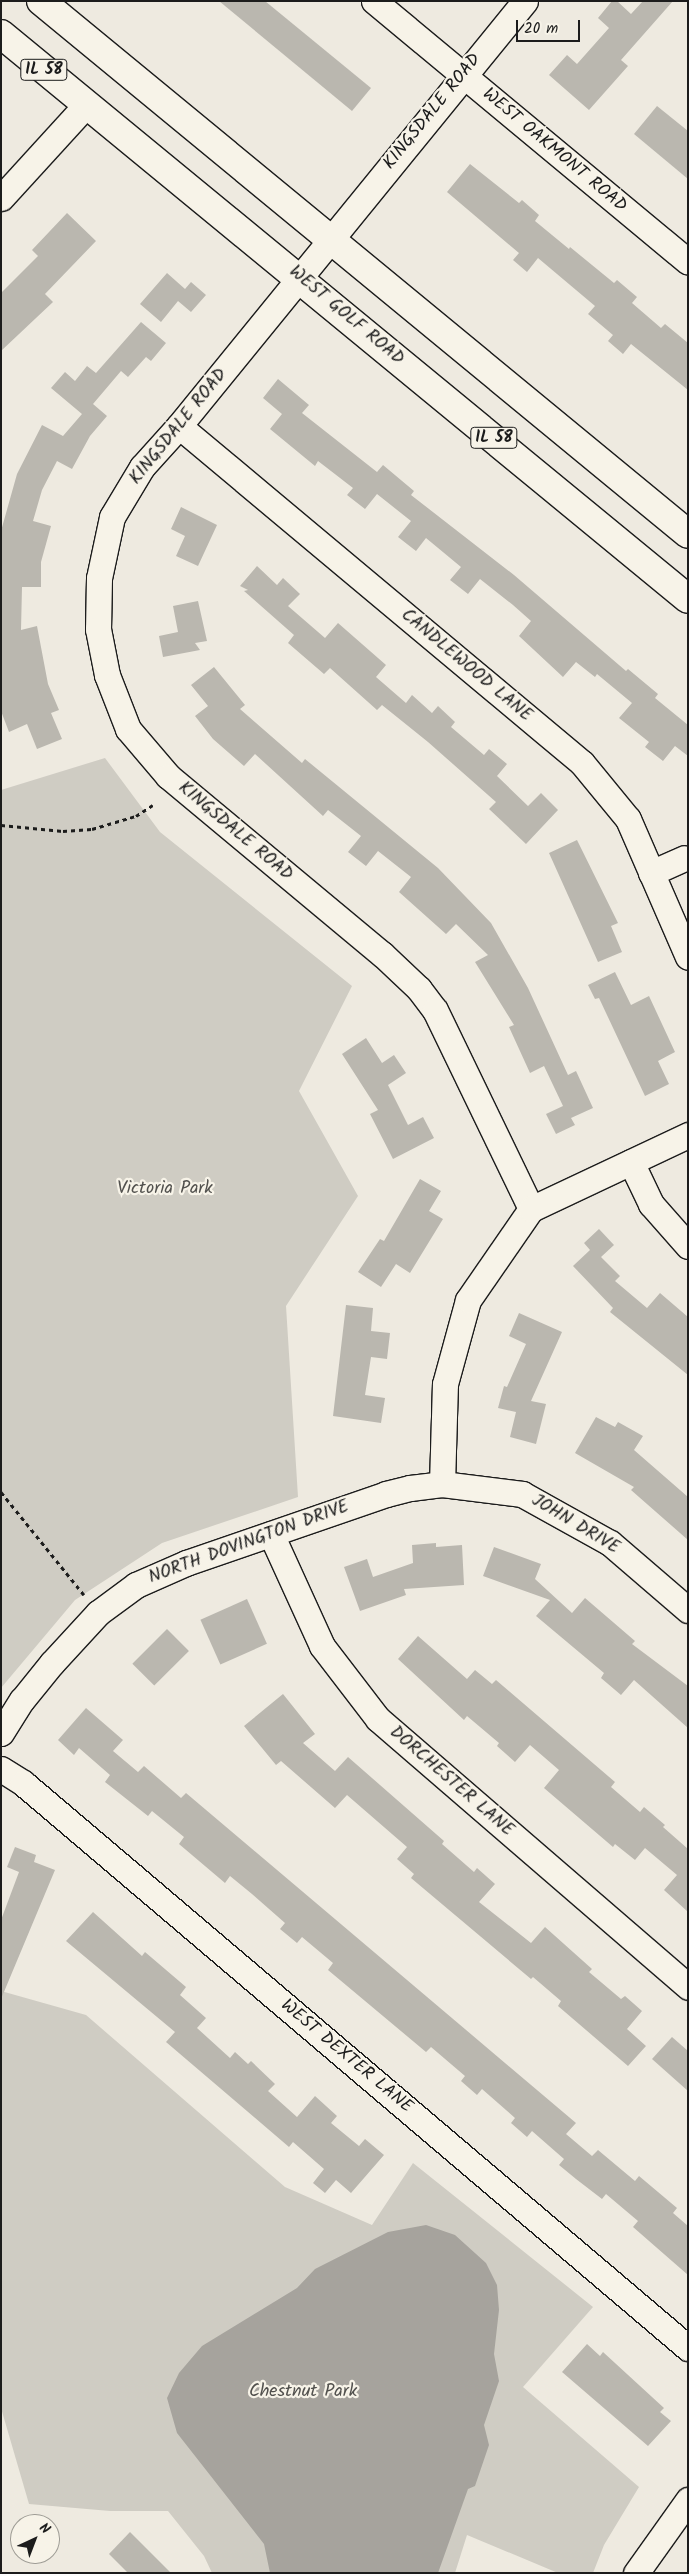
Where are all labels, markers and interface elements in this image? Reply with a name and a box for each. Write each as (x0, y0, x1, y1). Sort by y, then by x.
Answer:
scale bar (519, 10, 583, 42)
text: 20 m (524, 17, 558, 41)
street label: KINGSDALE ROAD (380, 50, 486, 174)
road number: IL 58 (20, 56, 68, 84)
street label: WEST OAKMONT ROAD (477, 84, 631, 218)
street label: WEST GOLF ROAD (284, 262, 408, 370)
street label: KINGSDALE ROAD (126, 365, 232, 489)
road number: IL 58 (470, 424, 518, 452)
street label: CANDLEWOOD LANE (396, 605, 536, 727)
street label: KINGSDALE ROAD (173, 778, 297, 886)
park label: Victoria Park (117, 1178, 213, 1200)
street label: JOHN DRIVE (527, 1490, 623, 1560)
street label: NORTH DOVINGTON DRIVE (146, 1497, 352, 1589)
street label: DORCHESTER LANE (384, 1722, 518, 1842)
street label: WEST DEXTER LANE (276, 1995, 416, 2119)
park label: Chestnut Park (249, 2381, 357, 2403)
north arrow (10, 2514, 60, 2564)
text: N (34, 2518, 55, 2540)

